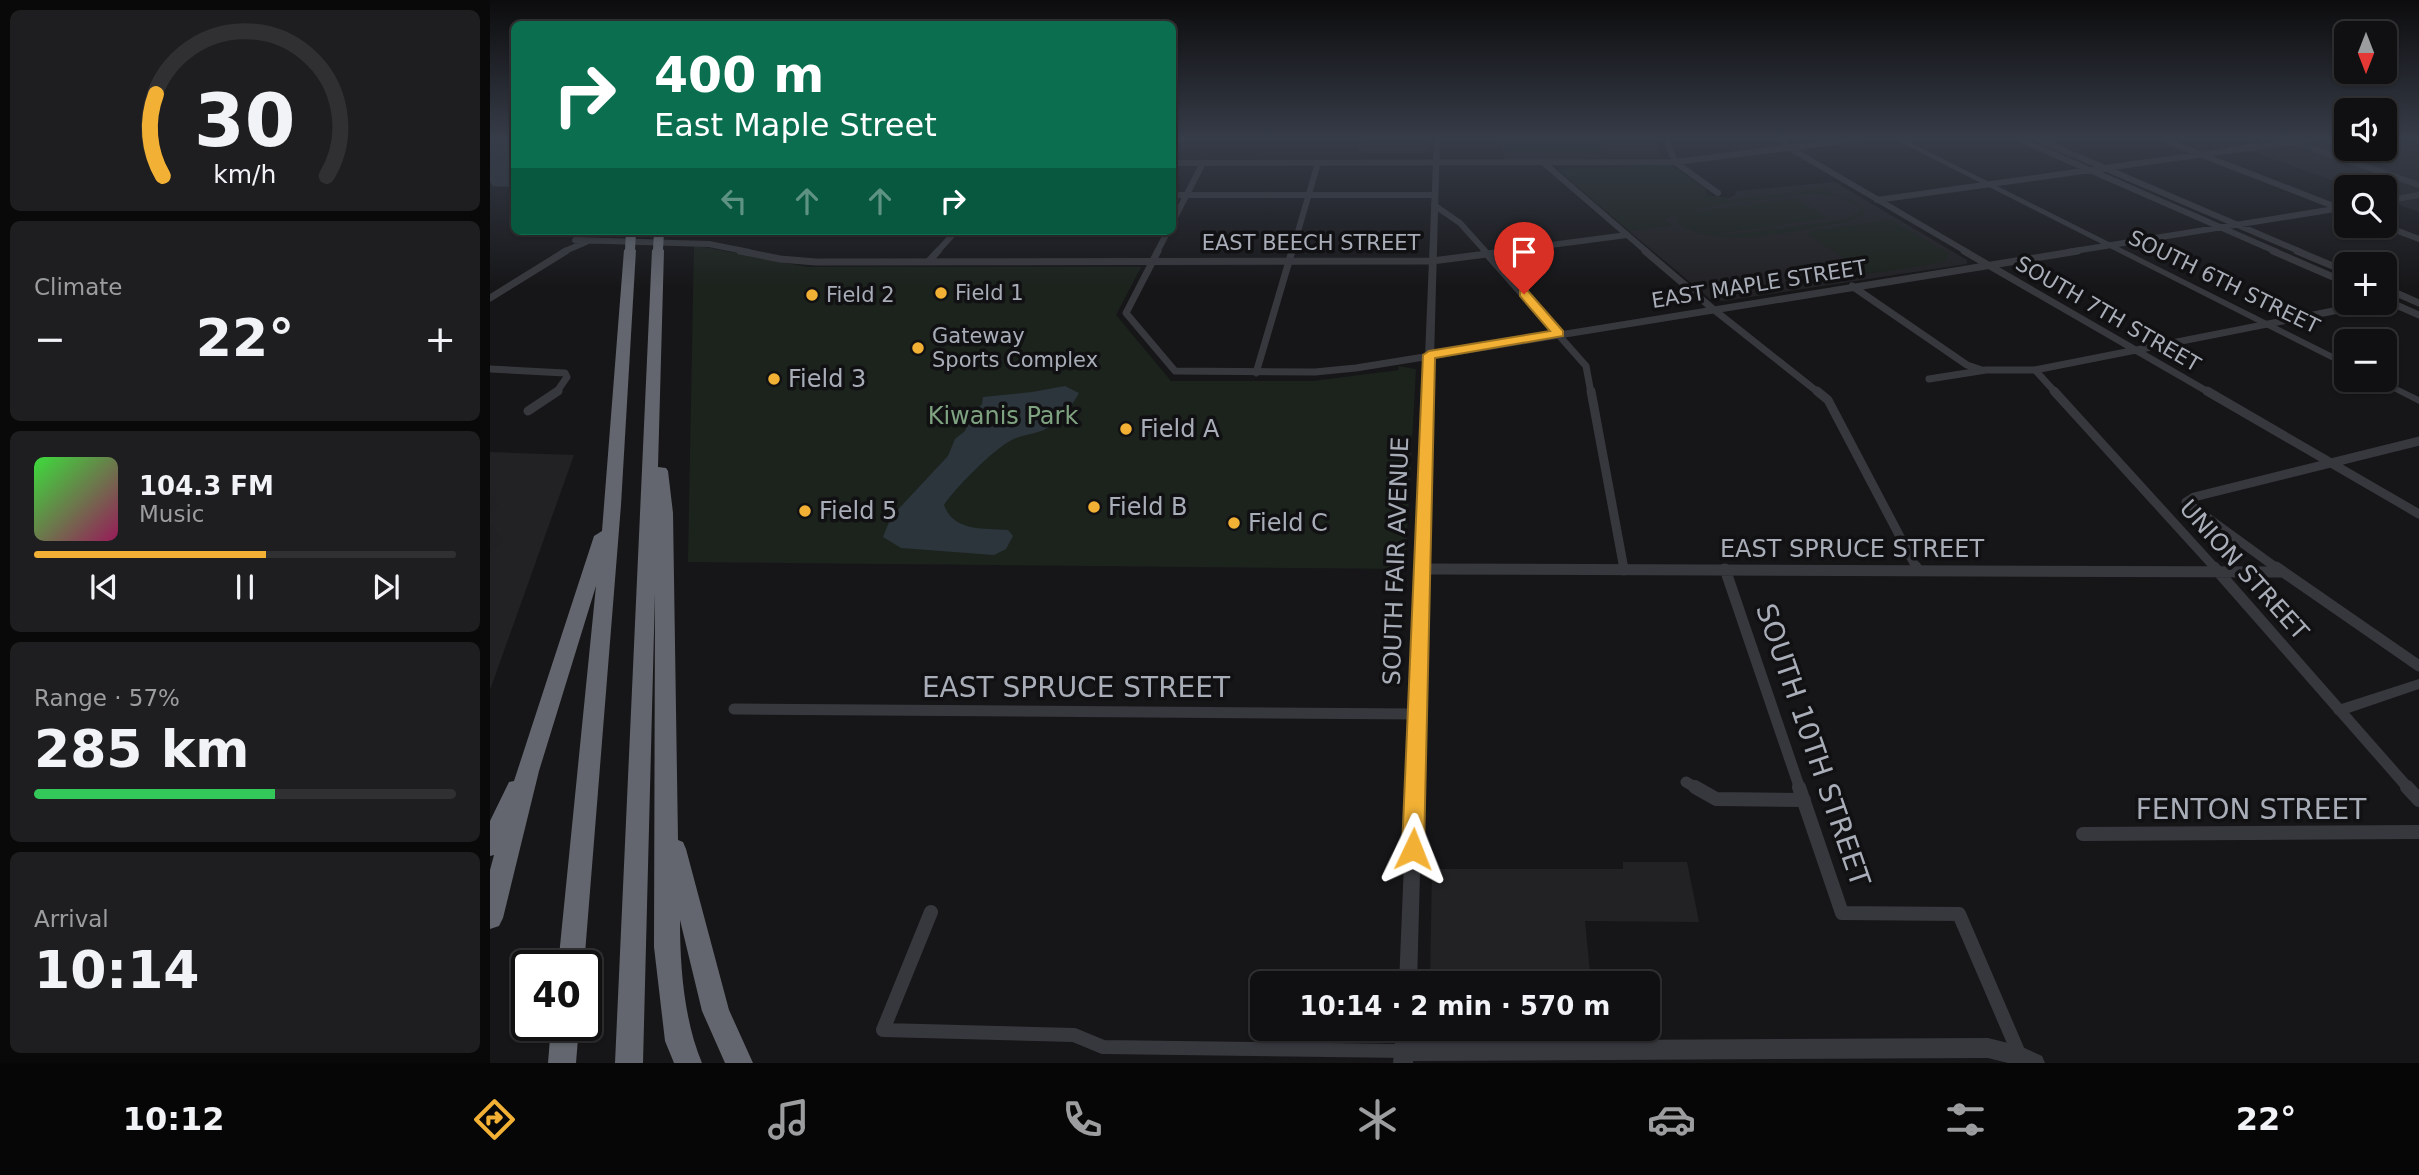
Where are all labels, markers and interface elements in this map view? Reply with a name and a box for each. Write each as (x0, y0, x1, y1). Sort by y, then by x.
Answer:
north arrow (2334, 21, 2398, 84)
map controls (2334, 21, 2397, 392)
text: 400 m (654, 47, 824, 104)
icon: right (539, 49, 630, 140)
text: 30 (194, 79, 296, 164)
button: sound (2334, 98, 2397, 161)
text: East Maple Street (654, 106, 937, 144)
text: km/h (213, 160, 277, 189)
button: search (2334, 175, 2397, 238)
icon: left (715, 182, 753, 220)
icon: ahead (788, 182, 826, 220)
icon: ahead (861, 182, 899, 220)
icon: right (934, 182, 972, 220)
pin (1494, 222, 1554, 294)
street label: SOUTH 6TH STREET (2125, 225, 2323, 339)
street label: EAST BEECH STREET (1202, 231, 1420, 255)
icon: arrive (1505, 233, 1543, 271)
street label: SOUTH 7TH STREET (2011, 251, 2205, 377)
button: + (2334, 252, 2397, 315)
street label: EAST MAPLE STREET (1650, 255, 1868, 313)
text: Climate (34, 274, 123, 300)
place label: Field 1 (955, 281, 1024, 305)
place label: Field 2 (826, 283, 895, 307)
marker: Field 1 (933, 285, 949, 301)
marker: Field 2 (804, 287, 820, 303)
text: 22° (196, 308, 294, 368)
text: − (34, 317, 66, 361)
text: + (424, 317, 456, 361)
place label: Gateway Sports Complex (932, 324, 1098, 372)
button: − (2334, 329, 2397, 392)
marker: Gateway Sports Complex (910, 340, 926, 356)
place label: Field 3 (788, 365, 866, 393)
marker: Field 3 (766, 371, 782, 387)
park label: Kiwanis Park (928, 402, 1078, 430)
place label: Field A (1140, 415, 1220, 443)
marker: Field A (1118, 421, 1134, 437)
street label: SOUTH FAIR AVENUE (1378, 436, 1414, 686)
text: 104.3 FM (139, 471, 274, 501)
place label: Field B (1108, 493, 1188, 521)
street label: UNION STREET (2174, 494, 2314, 646)
place label: Field 5 (819, 497, 897, 525)
marker: Field B (1086, 499, 1102, 515)
text: Music (139, 501, 204, 527)
marker: Field 5 (797, 503, 813, 519)
place label: Field C (1248, 509, 1328, 537)
marker: Field C (1226, 515, 1242, 531)
street label: EAST SPRUCE STREET (1720, 535, 1984, 563)
icon: previous (85, 568, 123, 606)
icon: pause (226, 568, 264, 606)
icon: next (367, 568, 405, 606)
street label: SOUTH 10TH STREET (1749, 599, 1877, 892)
street label: EAST SPRUCE STREET (922, 671, 1231, 704)
text: Range · 57% (34, 685, 180, 711)
text: 285 km (34, 719, 249, 779)
street label: FENTON STREET (2136, 793, 2367, 826)
position arrow (1376, 812, 1450, 886)
text: Arrival (34, 906, 109, 932)
text: 10:14 (34, 940, 200, 1000)
speed limit sign: 40 (511, 950, 602, 1041)
text: 10:14 · 2 min · 570 m (1300, 991, 1610, 1021)
icon: directions (470, 1095, 519, 1144)
icon: music (764, 1095, 813, 1144)
icon: phone (1058, 1095, 1107, 1144)
icon: climate (1353, 1095, 1402, 1144)
icon: car (1647, 1095, 1696, 1144)
icon: filters (1941, 1095, 1990, 1144)
text: 10:12 (123, 1100, 225, 1138)
text: 22° (2236, 1100, 2296, 1138)

